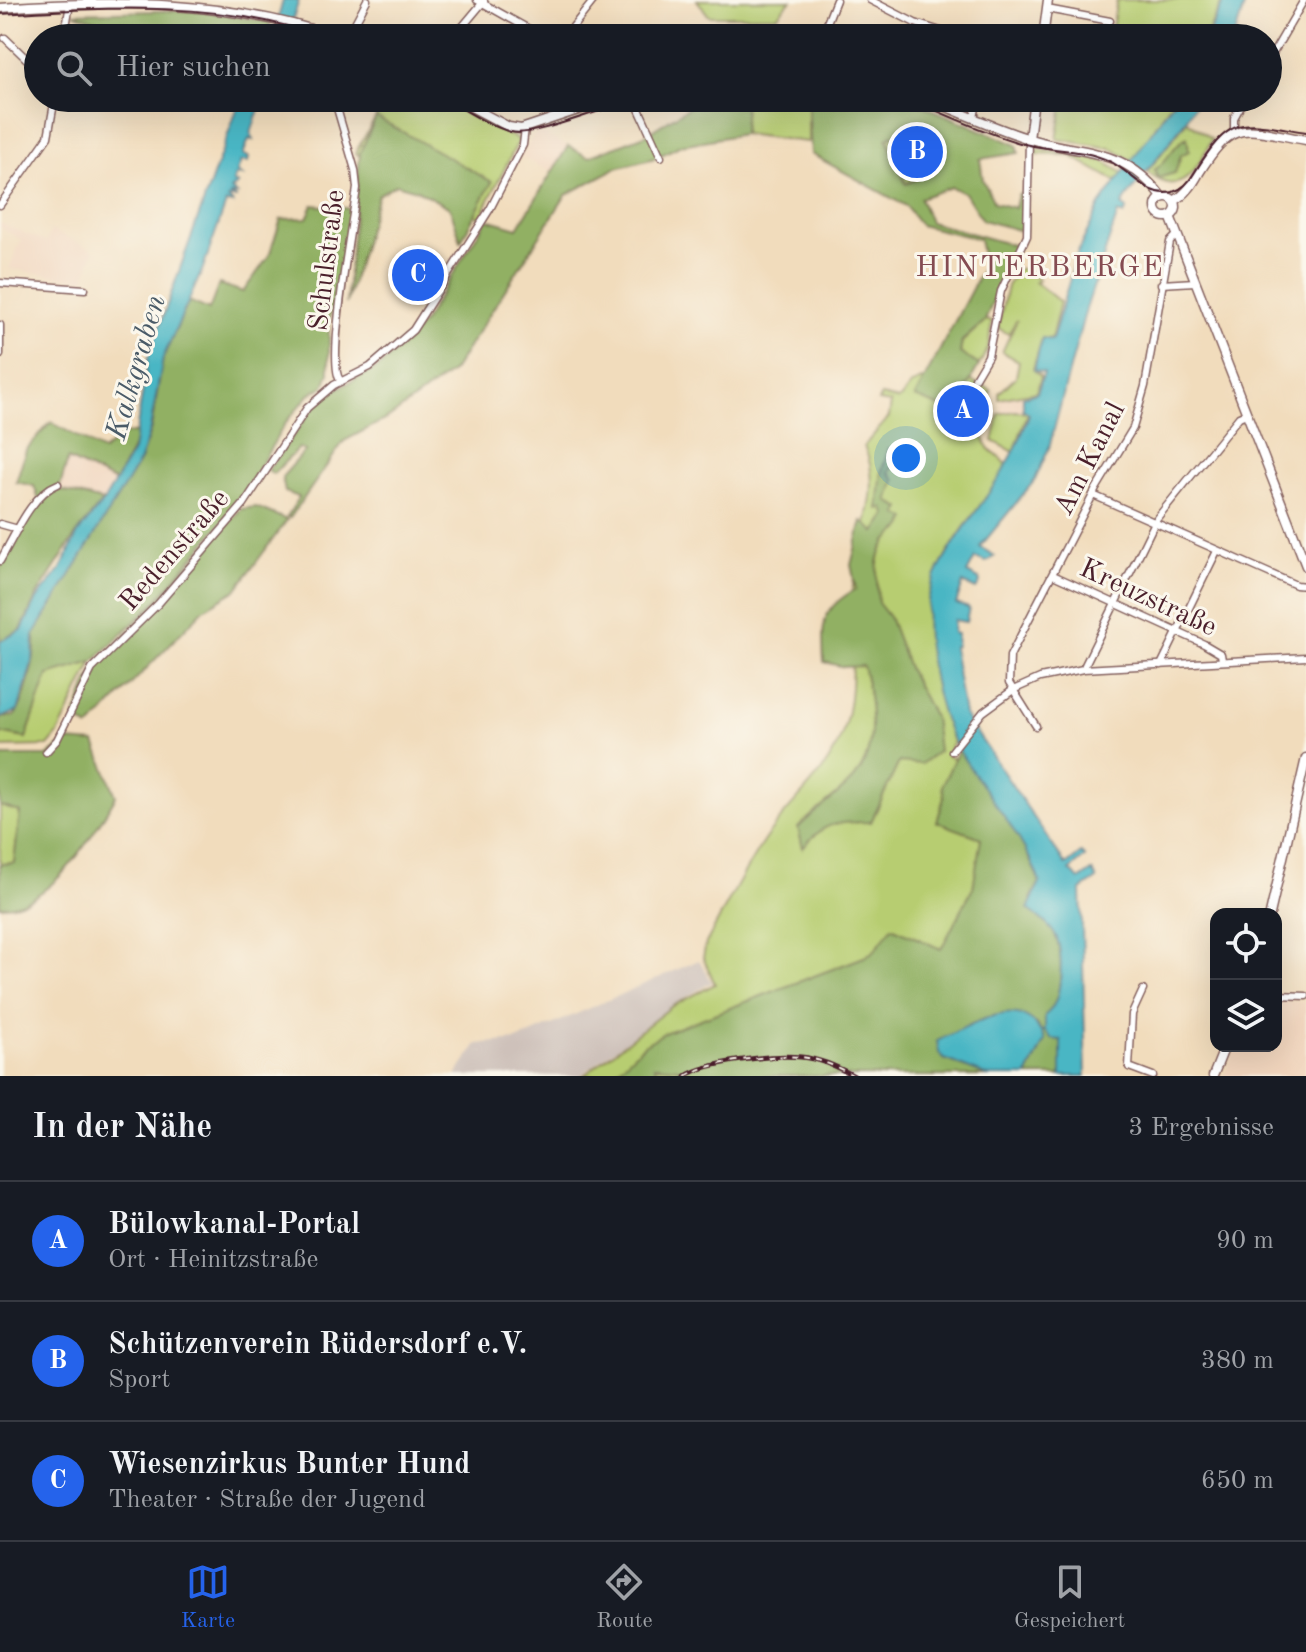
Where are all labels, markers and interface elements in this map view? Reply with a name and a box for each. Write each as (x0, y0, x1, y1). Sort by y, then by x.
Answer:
search box (24, 24, 1282, 112)
icon: search (52, 46, 96, 90)
text: Hier suchen (116, 53, 271, 83)
pin: B (891, 122, 943, 182)
street label: Schulstraße (305, 188, 351, 333)
pin: C (392, 245, 444, 305)
district label: HINTERBERGE (915, 253, 1165, 283)
water label: Kalkgraben (102, 292, 172, 444)
pin: A (937, 381, 989, 441)
street label: Am Kanal (1050, 398, 1131, 521)
your location (886, 438, 926, 478)
street label: Redenstraße (115, 485, 235, 617)
street label: Kreuzstraße (1075, 555, 1221, 643)
map controls (1210, 908, 1282, 1052)
button: locate (1210, 908, 1282, 980)
button: layers (1210, 980, 1282, 1052)
text: In der Nähe (32, 1111, 212, 1145)
text: 3 Ergebnisse (1128, 1115, 1274, 1141)
text: Bülowkanal-Portal (108, 1210, 360, 1240)
text: A (48, 1228, 68, 1254)
text: 90 m (1216, 1228, 1274, 1254)
text: Ort · Heinitzstraße (108, 1247, 318, 1273)
text: Schützenverein Rüdersdorf e.V. (108, 1330, 527, 1360)
text: B (49, 1348, 67, 1374)
text: 380 m (1201, 1348, 1274, 1374)
text: Sport (108, 1367, 170, 1393)
text: Wiesenzirkus Bunter Hund (108, 1450, 470, 1480)
text: C (49, 1468, 67, 1494)
text: 650 m (1201, 1468, 1274, 1494)
text: Theater · Straße der Jugend (108, 1487, 426, 1513)
tab: Karte (181, 1560, 235, 1635)
tab: Route (596, 1560, 653, 1635)
tab: Gespeichert (1014, 1560, 1125, 1635)

